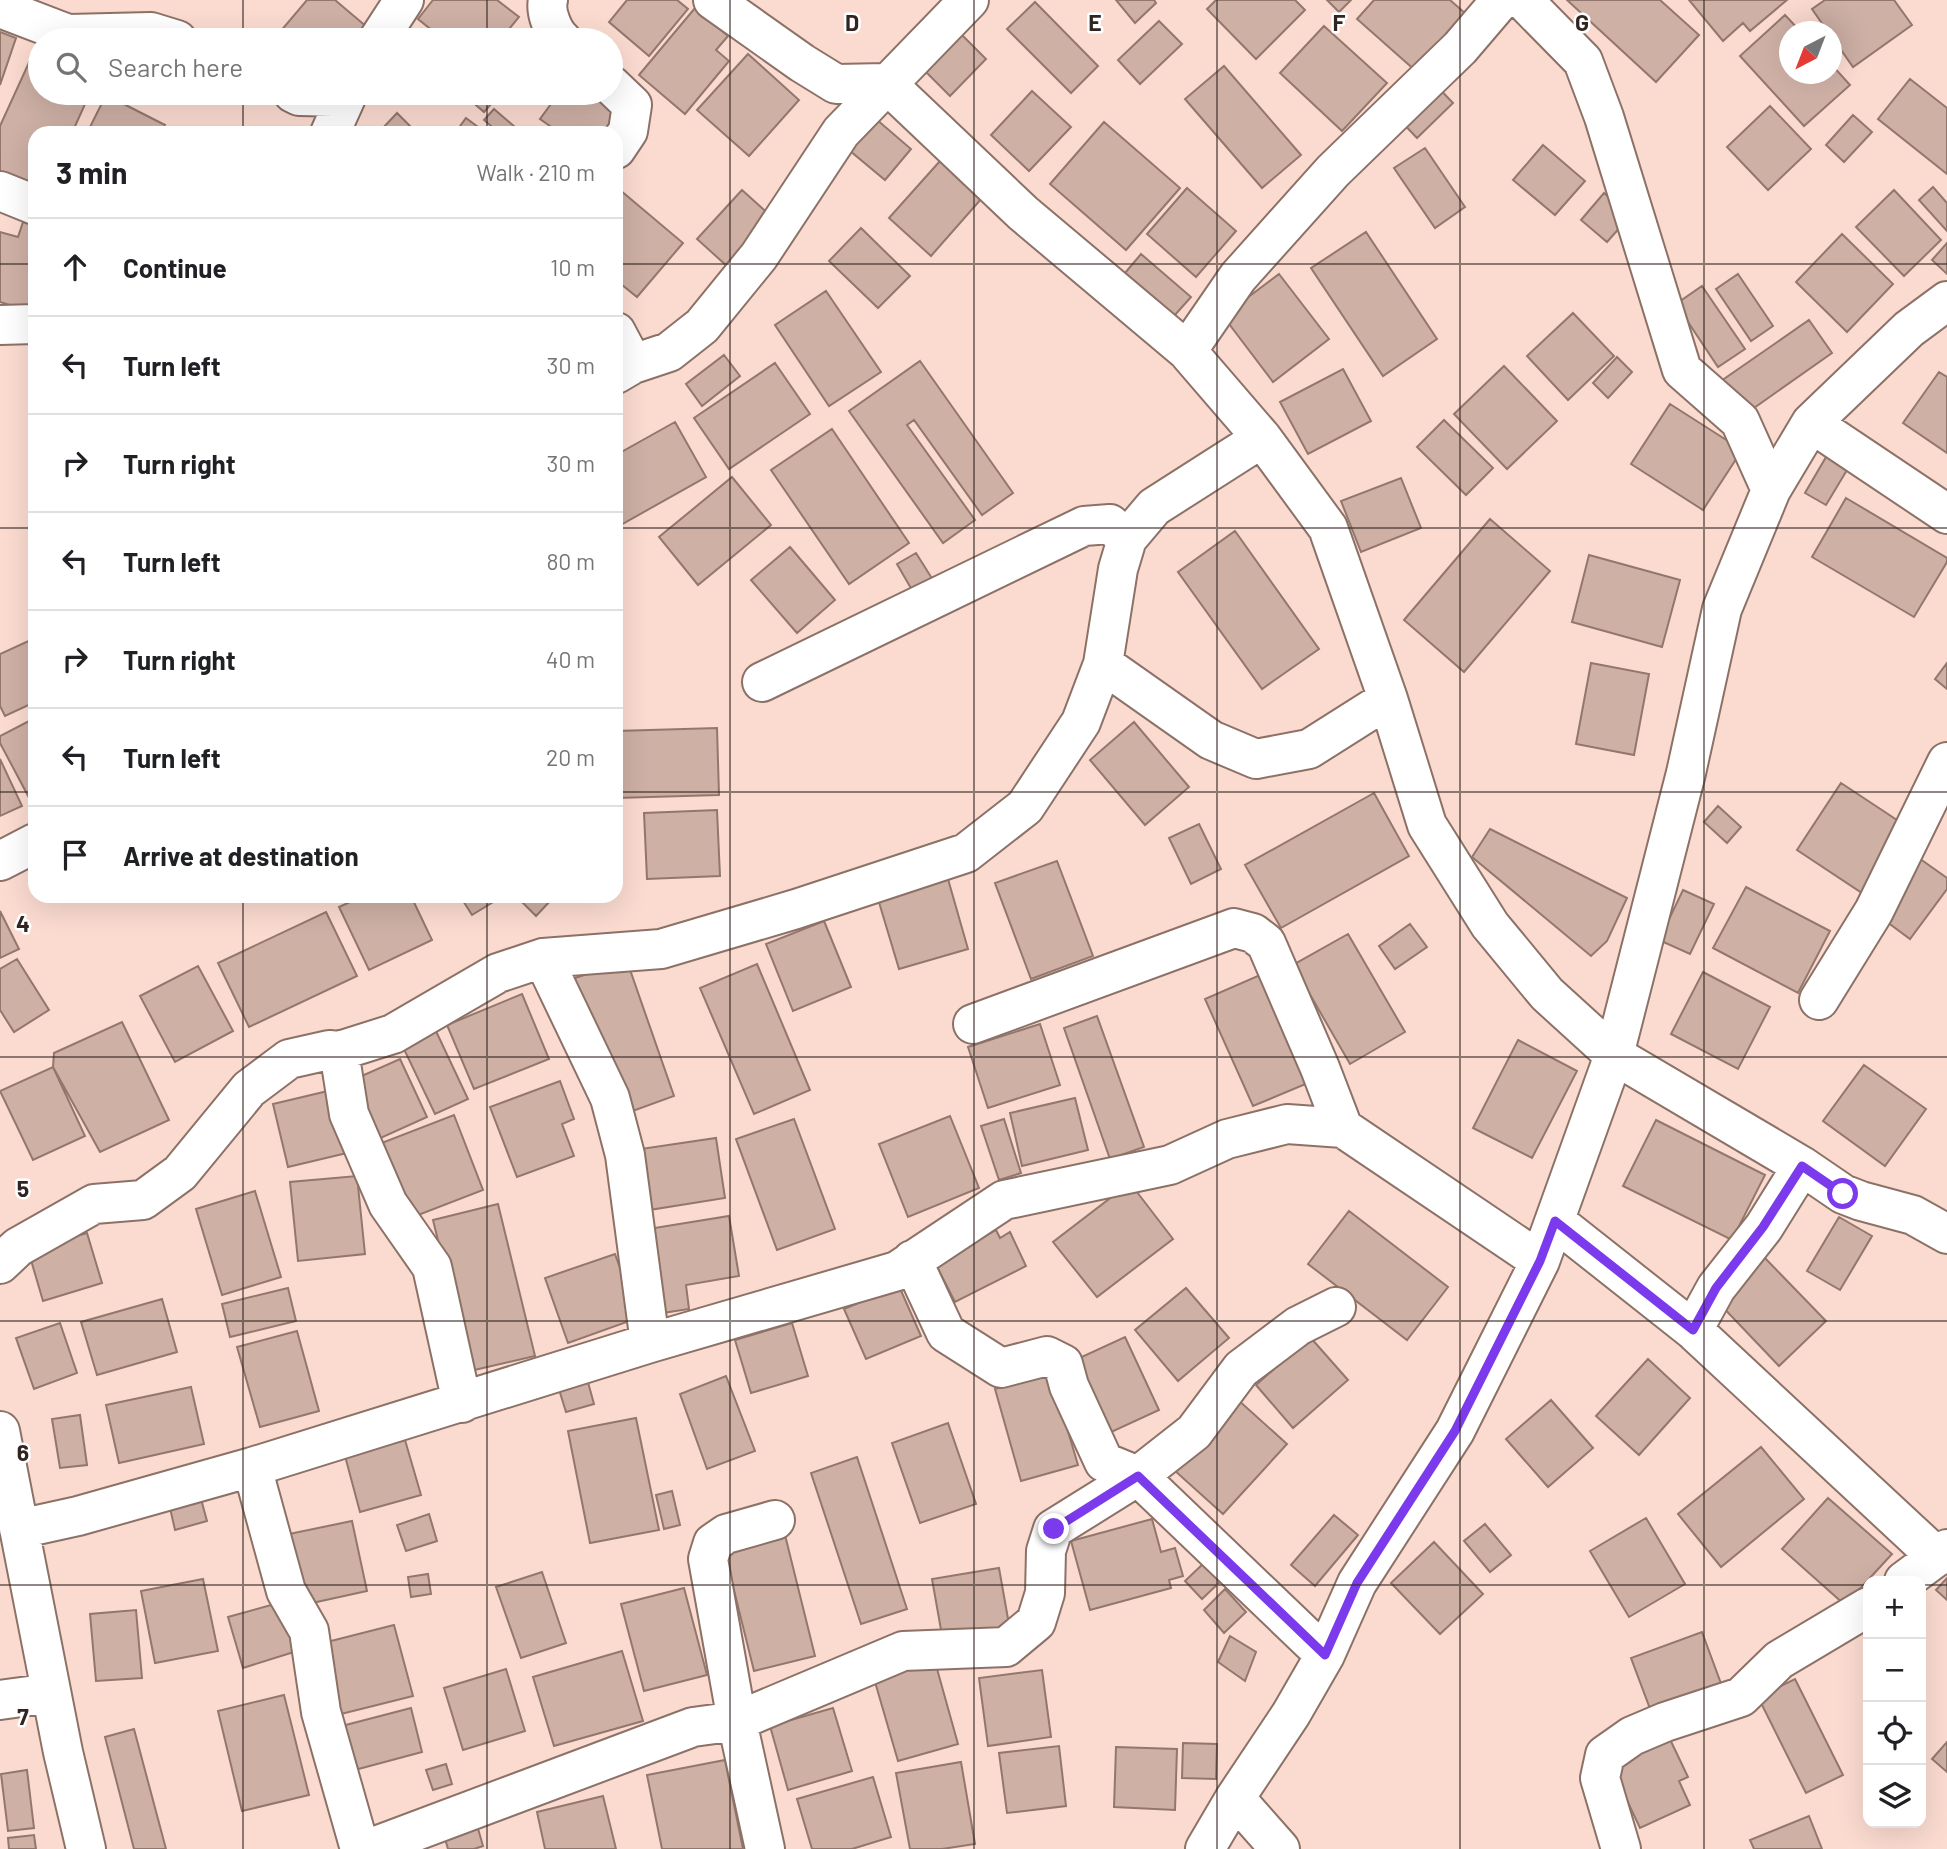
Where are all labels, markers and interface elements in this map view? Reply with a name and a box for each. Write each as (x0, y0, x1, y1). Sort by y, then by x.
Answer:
text: D (845, 8, 859, 36)
text: E (1088, 8, 1102, 36)
text: F (1333, 8, 1346, 36)
text: G (1575, 8, 1589, 36)
north arrow (1779, 21, 1842, 84)
search box (28, 28, 623, 105)
icon: search (52, 48, 90, 86)
text: Search here (108, 51, 243, 82)
text: 3 min (56, 154, 127, 190)
text: Walk · 210 m (477, 158, 595, 186)
icon: ahead (56, 248, 94, 286)
text: Continue (123, 252, 227, 283)
text: 10 m (550, 253, 595, 281)
icon: left (56, 346, 94, 384)
text: Turn left (123, 350, 221, 381)
text: 30 m (547, 351, 595, 379)
icon: right (56, 444, 94, 482)
text: Turn right (123, 448, 236, 479)
text: 30 m (547, 449, 595, 477)
icon: left (56, 542, 94, 580)
text: Turn left (123, 546, 221, 577)
text: 80 m (546, 547, 595, 575)
icon: right (56, 640, 94, 678)
text: Turn right (123, 644, 236, 675)
text: 40 m (546, 645, 595, 673)
icon: left (56, 738, 94, 776)
text: Turn left (123, 742, 221, 773)
text: 20 m (546, 743, 595, 771)
icon: arrive (56, 836, 94, 874)
text: Arrive at destination (123, 840, 359, 871)
text: 4 (16, 909, 30, 937)
text: 5 (17, 1174, 29, 1202)
route start (1827, 1178, 1858, 1209)
text: 6 (17, 1438, 29, 1466)
route end (1038, 1513, 1069, 1544)
map controls (1863, 1576, 1926, 1828)
button: + (1863, 1576, 1926, 1639)
button: − (1863, 1639, 1926, 1702)
text: 7 (17, 1702, 29, 1730)
button: locate (1863, 1702, 1926, 1765)
button: layers (1863, 1765, 1926, 1828)

